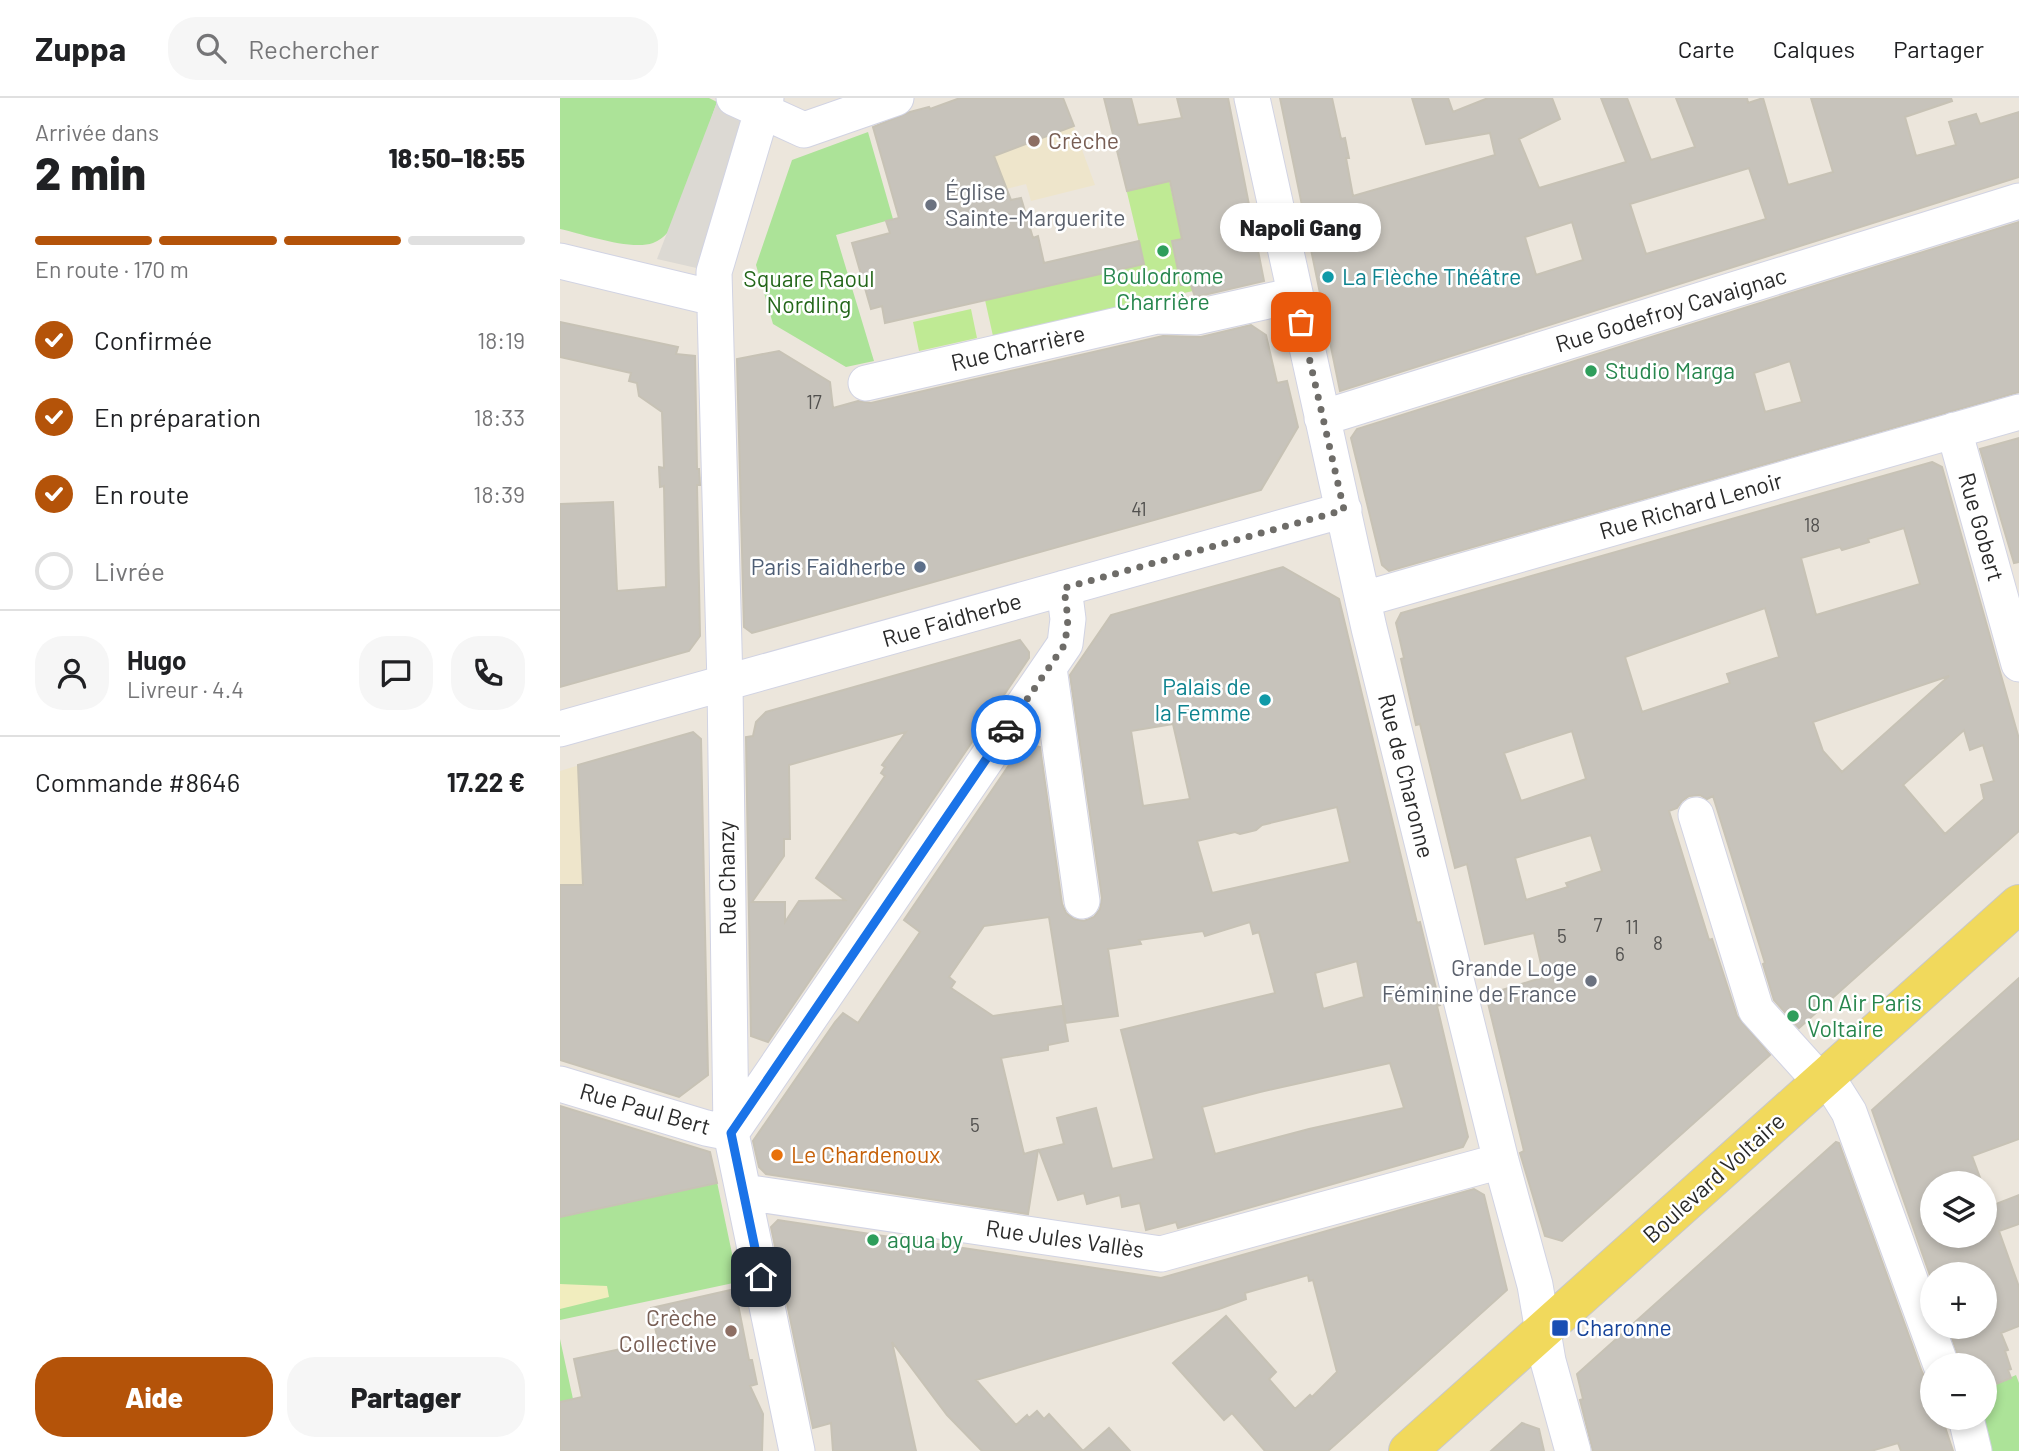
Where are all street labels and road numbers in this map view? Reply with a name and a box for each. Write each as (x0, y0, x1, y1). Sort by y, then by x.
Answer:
street label: Rue Godefroy Cavaignac (1552, 261, 1790, 358)
street label: Rue Charrière (948, 318, 1088, 376)
street label: Rue Richard Lenoir (1596, 465, 1786, 545)
street label: Rue Gobert (1953, 469, 2011, 584)
street label: Rue Faidherbe (879, 586, 1024, 652)
street label: Rue de Charonne (1373, 691, 1441, 861)
street label: Rue Chanzy (711, 820, 741, 936)
street label: Rue Paul Bert (577, 1076, 714, 1140)
street label: Boulevard Voltaire (1637, 1106, 1790, 1248)
street label: Rue Jules Vallès (984, 1213, 1146, 1263)

